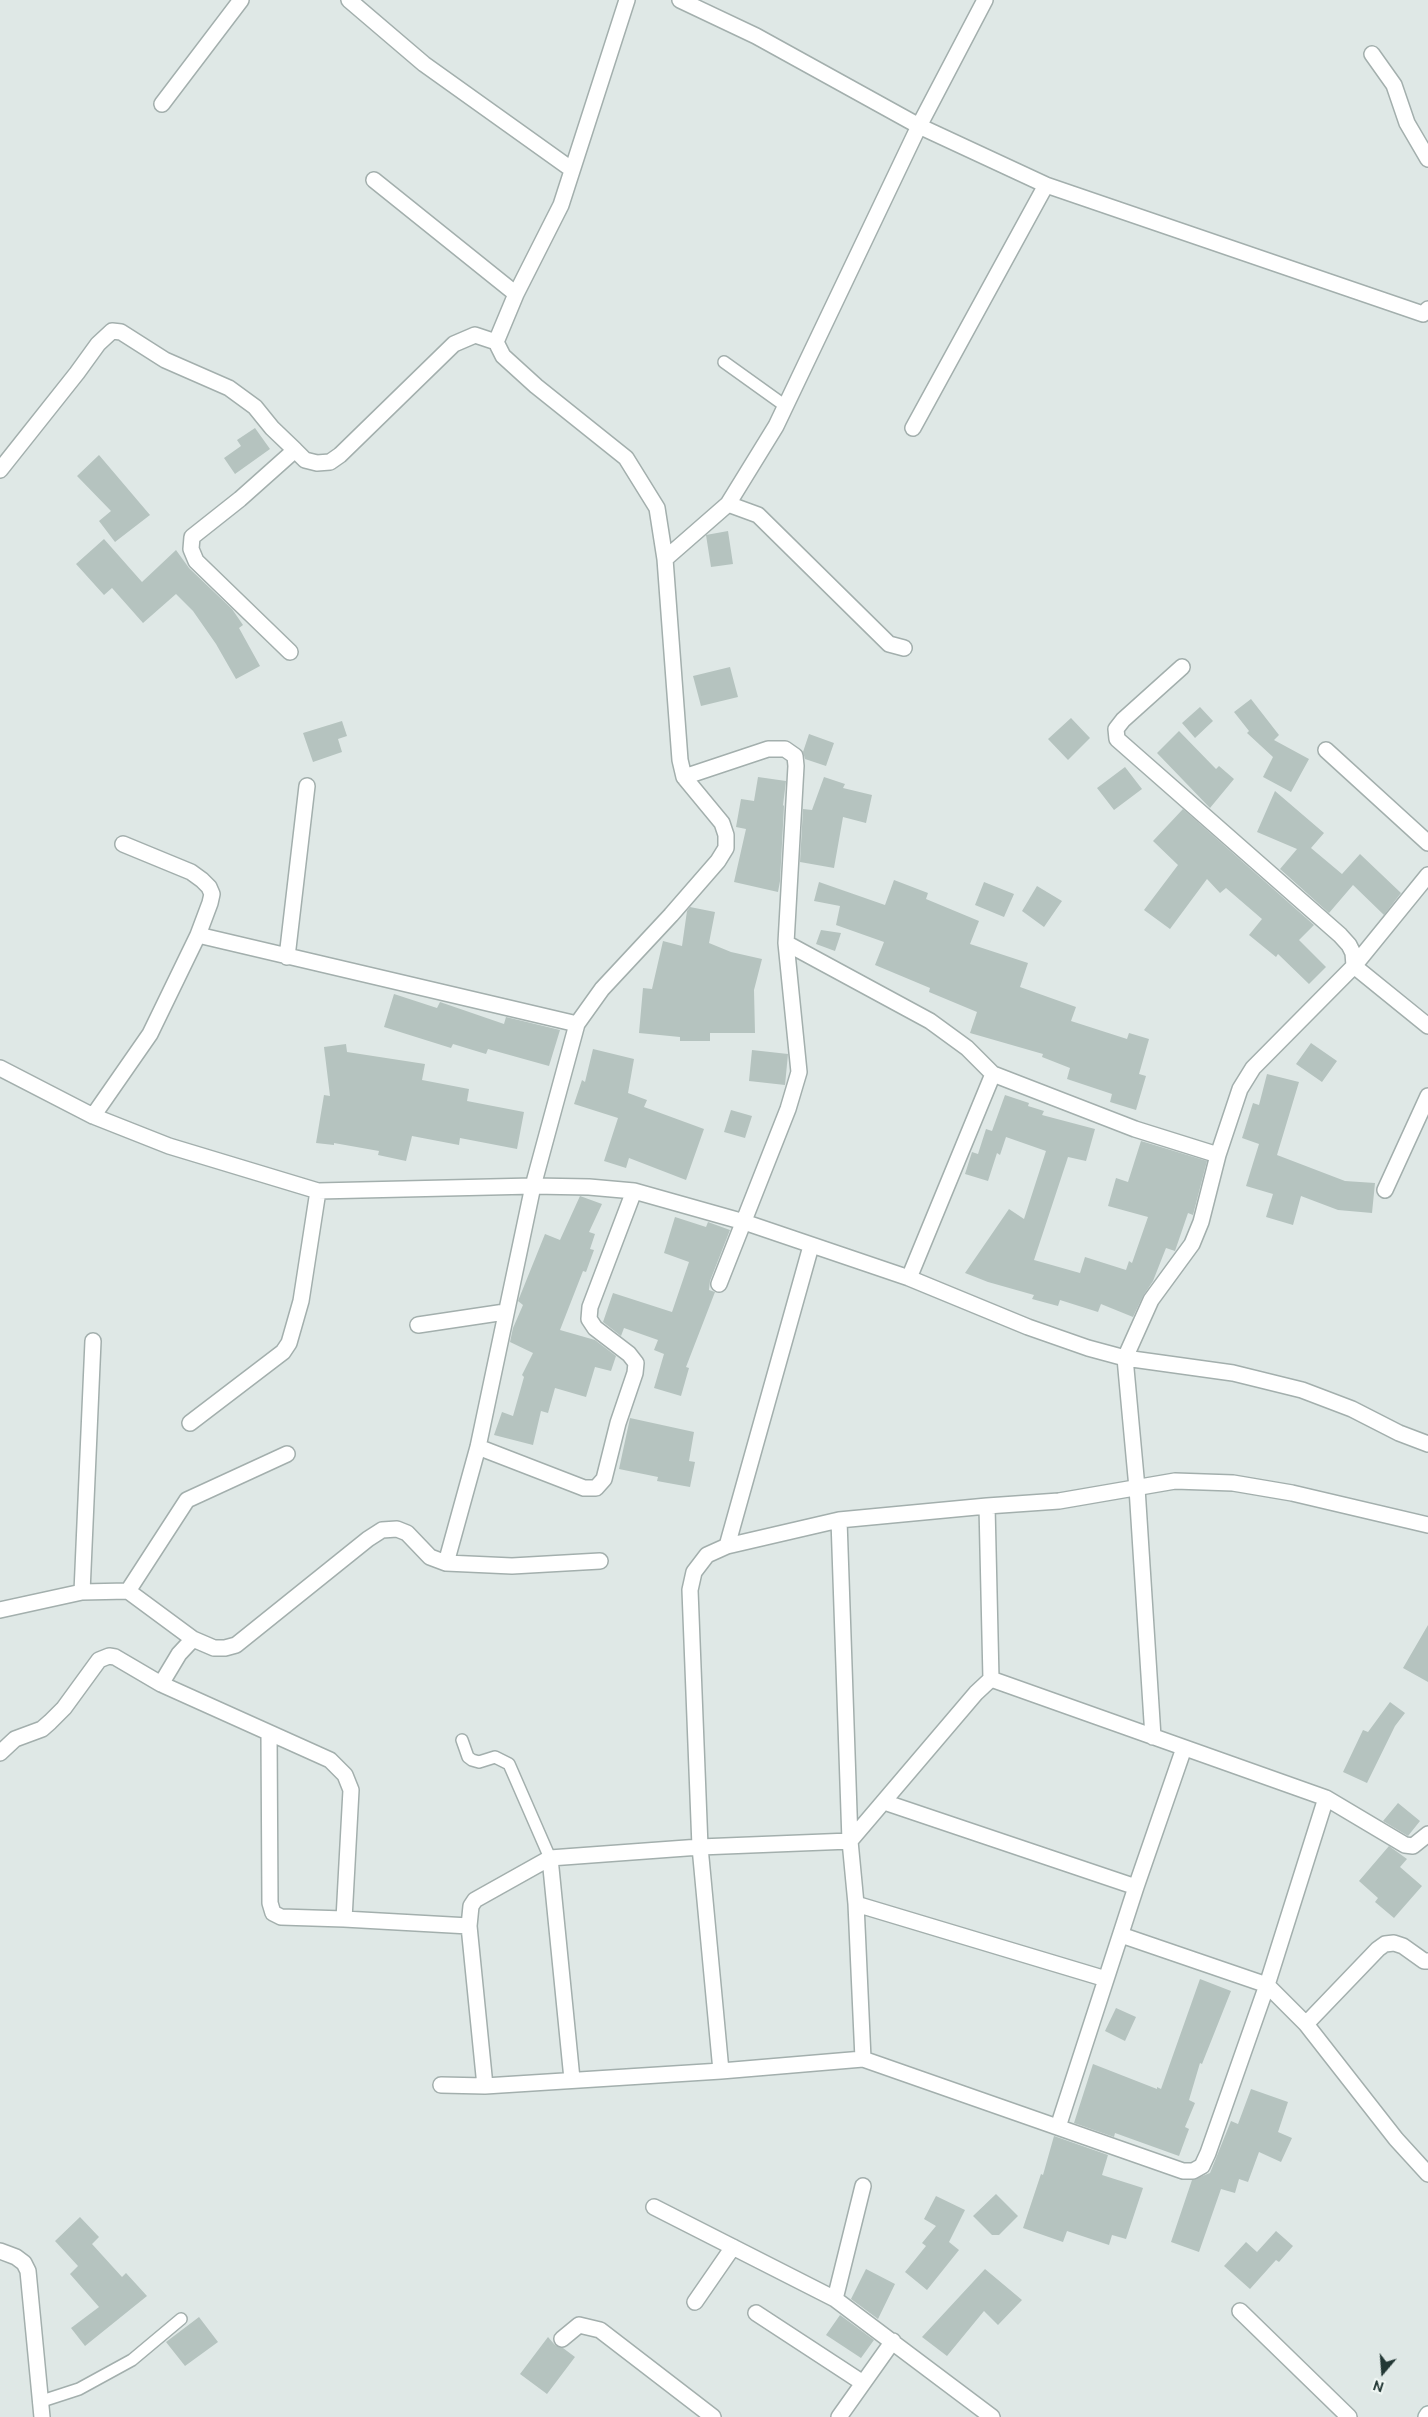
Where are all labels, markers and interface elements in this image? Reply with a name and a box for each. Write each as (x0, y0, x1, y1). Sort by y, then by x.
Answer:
north arrow (1358, 2347, 1408, 2397)
text: N (1371, 2377, 1386, 2395)

